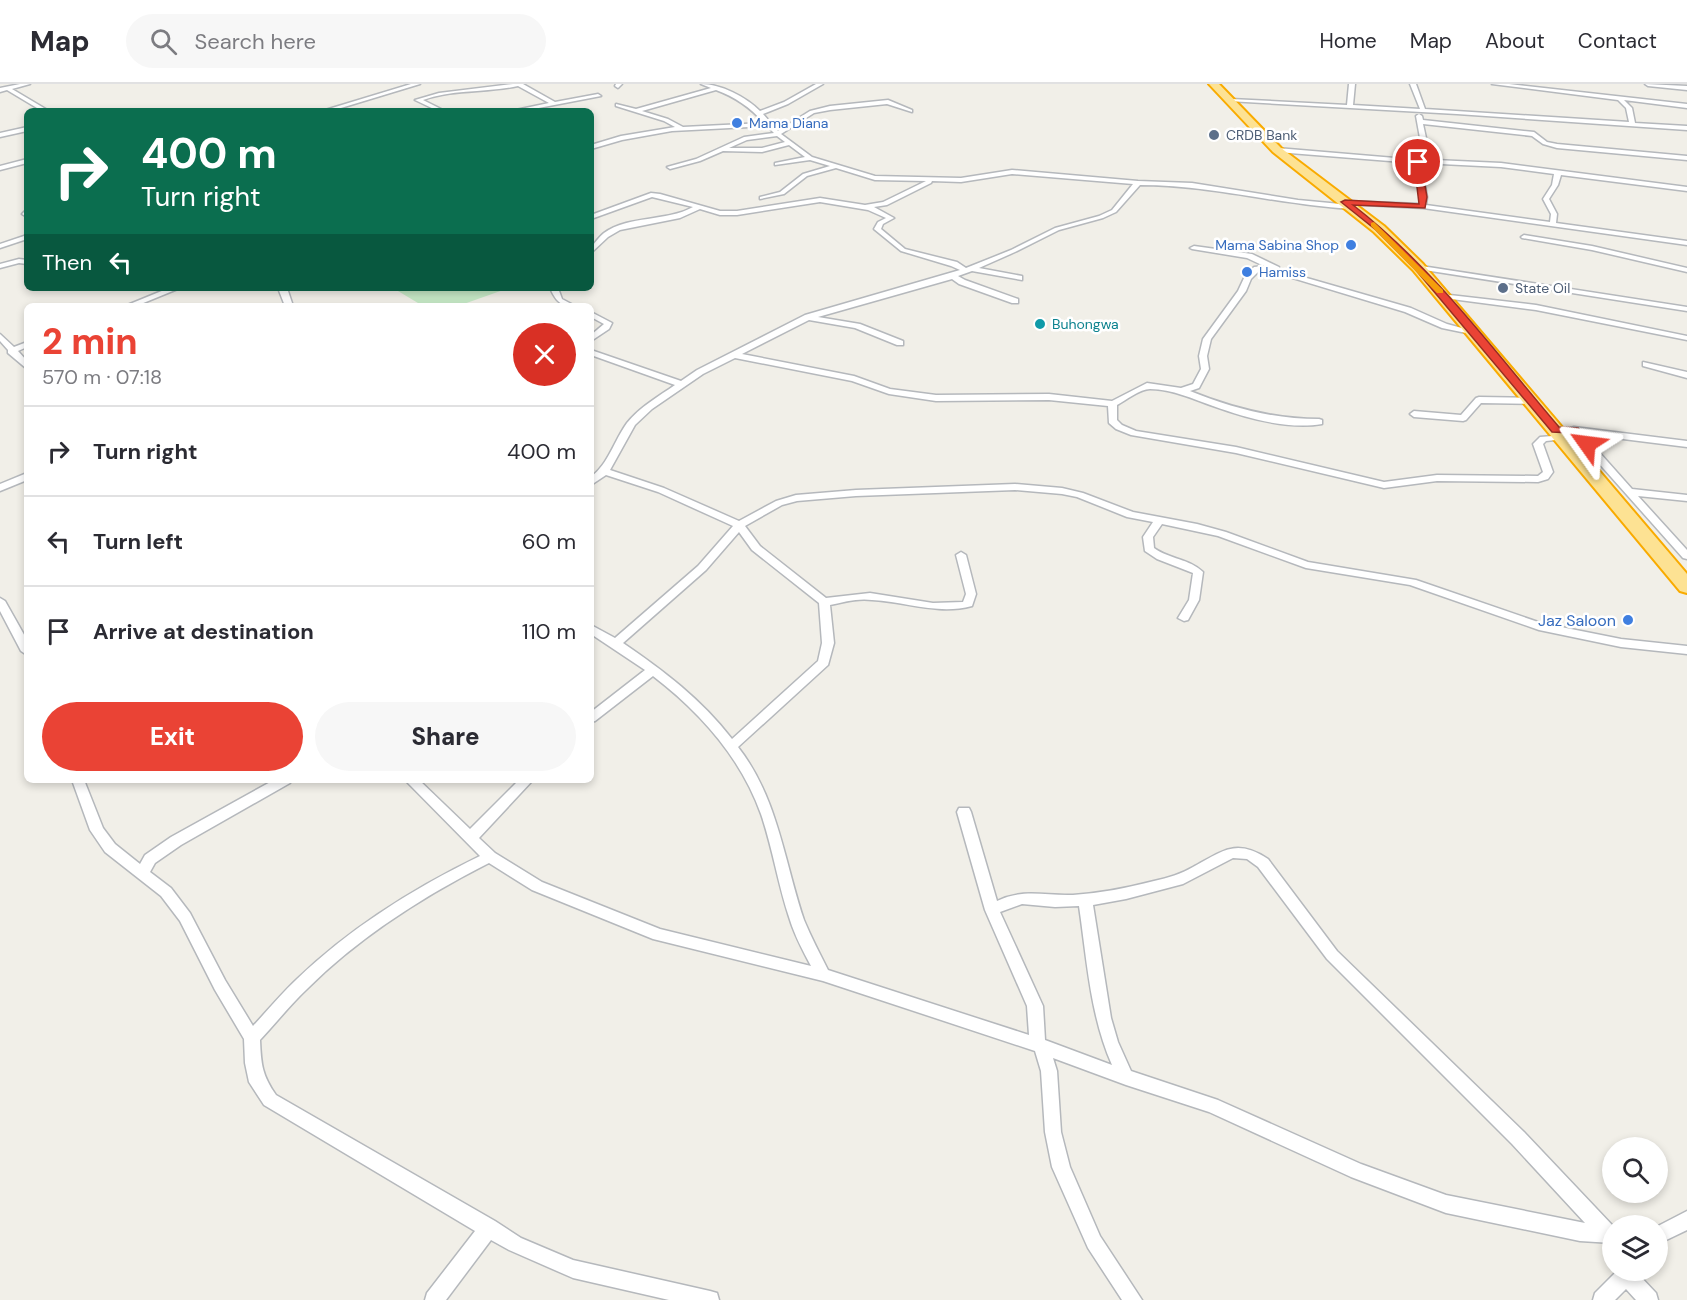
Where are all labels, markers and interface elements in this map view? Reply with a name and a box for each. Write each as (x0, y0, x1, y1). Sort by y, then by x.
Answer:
search box (126, 14, 546, 68)
text: Map (30, 23, 90, 60)
icon: search (147, 25, 180, 58)
text: Search here (195, 27, 316, 56)
text: Home (1319, 27, 1377, 55)
text: Map (1410, 27, 1452, 55)
text: About (1485, 27, 1545, 55)
text: Contact (1578, 27, 1657, 55)
place label: Mama Diana (749, 114, 828, 132)
marker: Mama Diana (730, 116, 744, 130)
text: 400 m (141, 126, 277, 181)
place label: CRDB Bank (1226, 126, 1297, 144)
marker: CRDB Bank (1207, 128, 1221, 142)
icon: right (42, 132, 120, 210)
pin (1392, 136, 1443, 187)
icon: arrive (1401, 145, 1434, 178)
text: Turn right (141, 179, 261, 214)
place label: Mama Sabina Shop (1215, 236, 1339, 254)
marker: Mama Sabina Shop (1344, 238, 1358, 252)
icon: left (104, 246, 137, 279)
text: Then (42, 248, 92, 277)
place label: Hamiss (1259, 263, 1306, 281)
marker: Hamiss (1240, 265, 1254, 279)
place label: State Oil (1515, 279, 1570, 297)
marker: State Oil (1496, 281, 1510, 295)
place label: Buhongwa (1052, 315, 1119, 333)
marker: Buhongwa (1033, 317, 1047, 331)
text: 2 min (42, 318, 138, 365)
button: close (513, 323, 576, 386)
text: 570 m · 07:18 (42, 364, 162, 390)
position arrow (1555, 412, 1619, 476)
icon: right (42, 435, 75, 468)
text: Turn right (93, 437, 198, 466)
text: 400 m (507, 437, 576, 466)
icon: left (42, 525, 75, 558)
text: Turn left (93, 527, 183, 556)
text: 60 m (522, 527, 576, 556)
place label: Jaz Saloon (1538, 610, 1616, 631)
marker: Jaz Saloon (1621, 613, 1635, 627)
icon: arrive (42, 615, 75, 648)
text: Arrive at destination (93, 617, 314, 646)
text: 110 m (522, 617, 576, 646)
button: Exit (42, 702, 303, 771)
button: Share (315, 702, 576, 771)
map controls (1602, 1137, 1668, 1281)
button: search (1602, 1137, 1668, 1203)
button: layers (1602, 1215, 1668, 1281)

